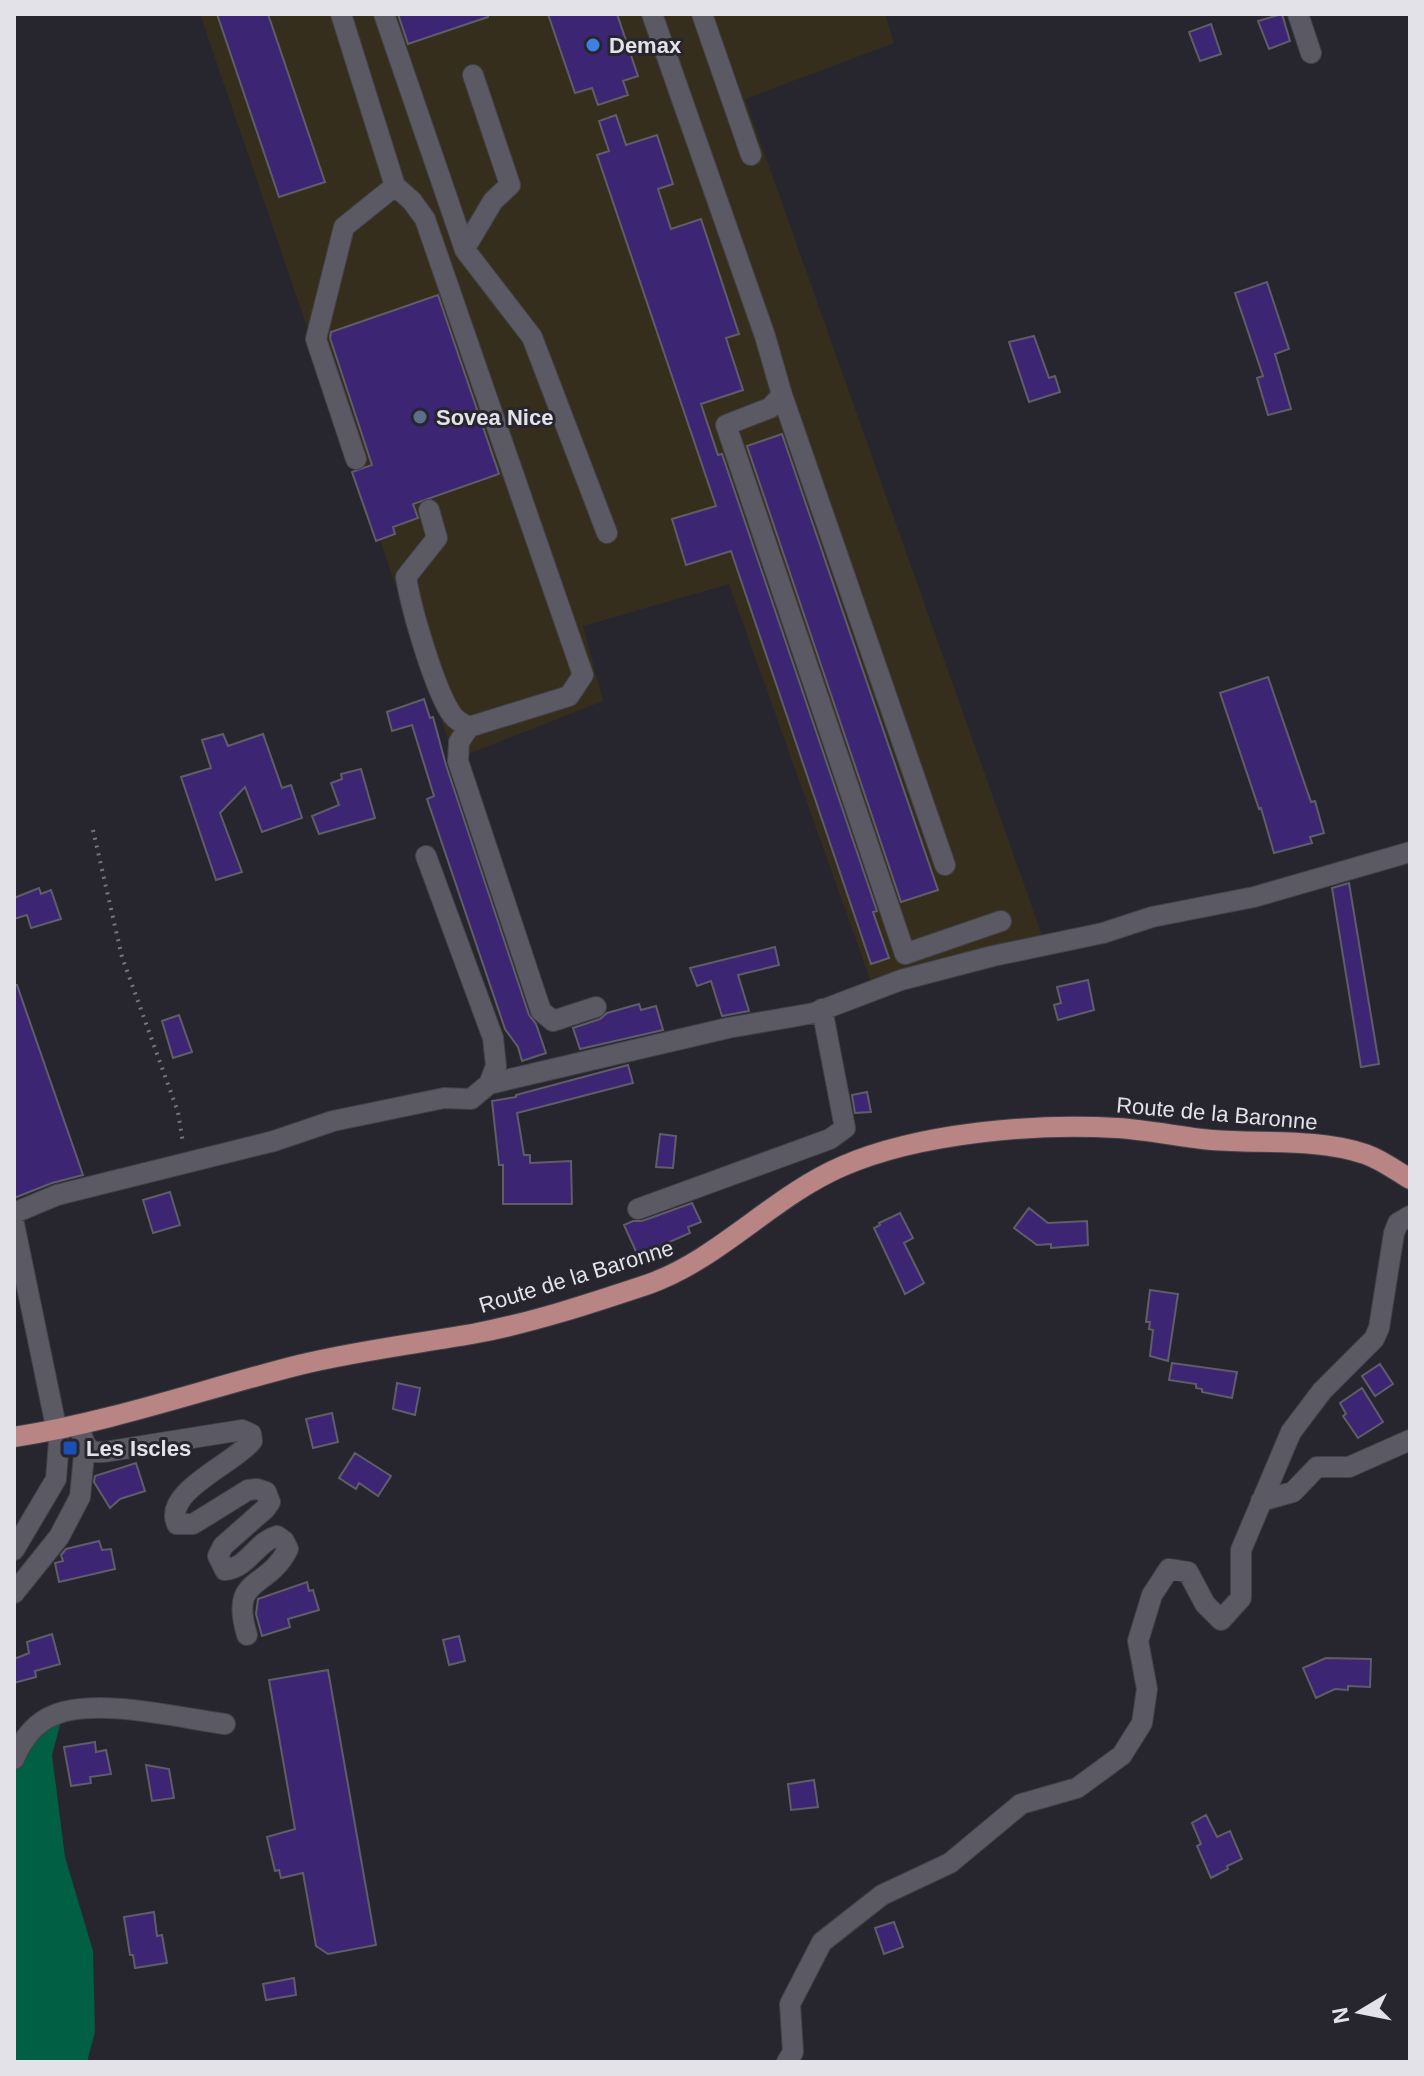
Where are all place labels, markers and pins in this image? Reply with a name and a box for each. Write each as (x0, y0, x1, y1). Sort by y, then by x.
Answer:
place label: Demax (609, 33, 682, 58)
marker: Demax (584, 36, 602, 54)
place label: Sovea Nice (436, 405, 553, 430)
marker: Sovea Nice (411, 408, 429, 426)
place label: Les Iscles (86, 1436, 191, 1461)
marker: Les Iscles (61, 1439, 79, 1457)

